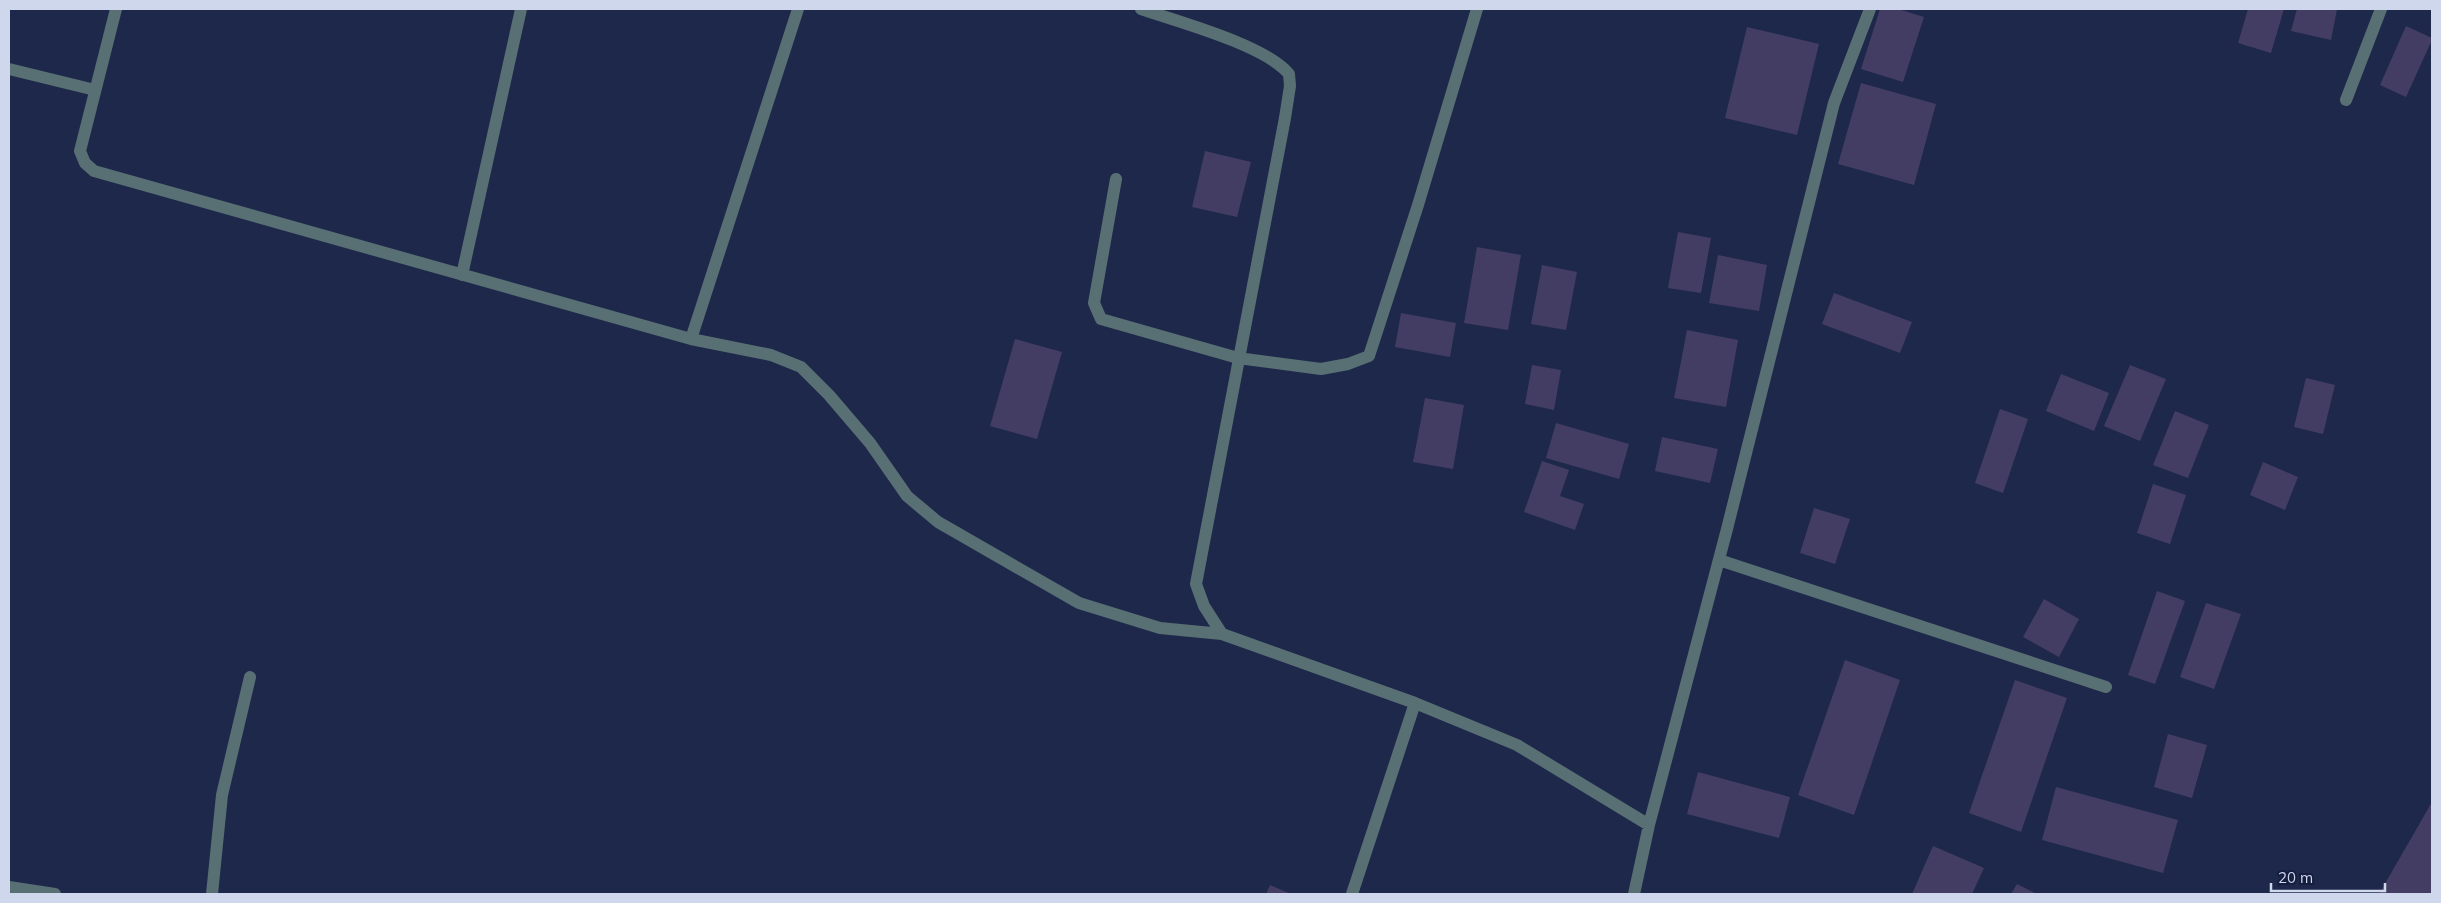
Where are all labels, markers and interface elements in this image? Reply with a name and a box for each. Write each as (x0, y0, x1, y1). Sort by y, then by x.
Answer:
scale bar (2271, 860, 2385, 892)
text: 20 m (2278, 868, 2313, 887)

